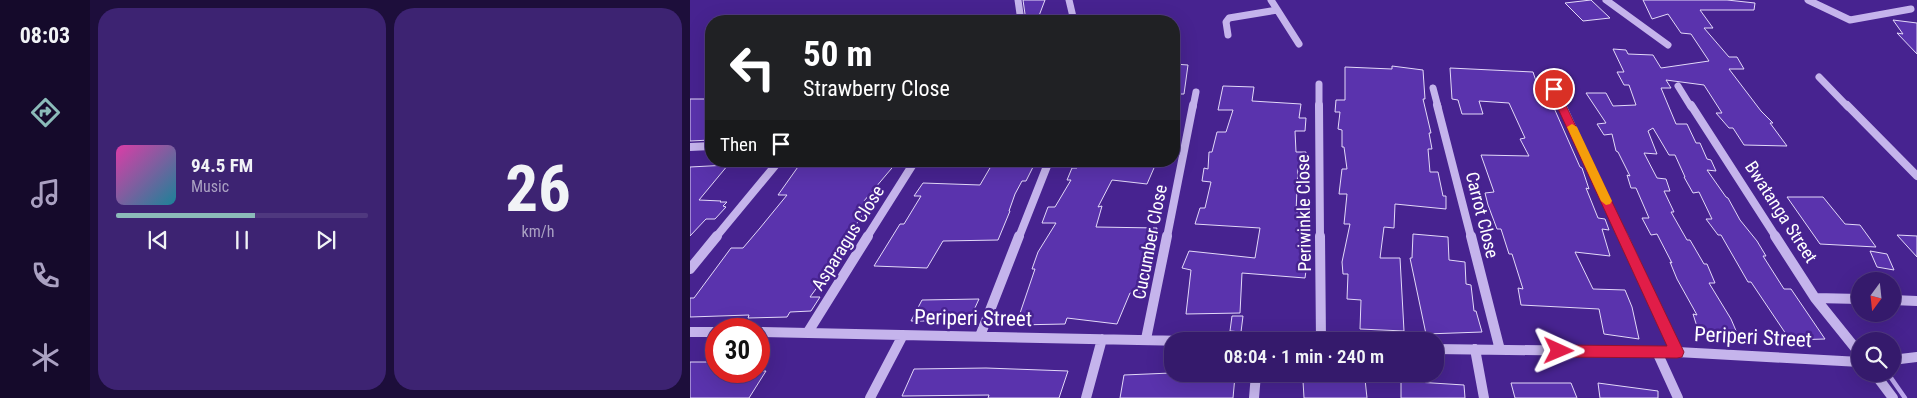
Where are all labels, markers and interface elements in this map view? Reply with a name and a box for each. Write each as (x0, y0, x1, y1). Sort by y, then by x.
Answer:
text: 08:03 (20, 23, 70, 48)
text: 50 m (803, 34, 872, 75)
icon: left (720, 35, 785, 100)
pin (1533, 68, 1575, 110)
icon: arrive (1540, 75, 1568, 103)
text: Strawberry Close (803, 76, 950, 101)
icon: directions (28, 95, 63, 130)
icon: arrive (767, 130, 795, 158)
text: Then (720, 133, 757, 156)
text: 26 (505, 151, 571, 227)
text: 94.5 FM (191, 154, 253, 177)
street label: Periwinkle Close (1292, 154, 1315, 272)
street label: Bwatanga Street (1741, 157, 1822, 266)
street label: Carrot Close (1462, 170, 1503, 260)
icon: music (28, 176, 63, 211)
text: Music (191, 177, 229, 196)
street label: Asparagus Close (807, 181, 888, 294)
street label: Cucumber Close (1128, 183, 1171, 301)
text: km/h (522, 222, 554, 241)
icon: previous (144, 226, 172, 254)
icon: pause (228, 226, 256, 254)
icon: next (312, 226, 340, 254)
icon: phone (28, 258, 63, 293)
north arrow (1851, 272, 1901, 322)
map controls (1851, 272, 1901, 382)
street label: Periperi Street (914, 305, 1032, 331)
speed limit sign: 30 (705, 318, 770, 383)
street label: Periperi Street (1693, 322, 1813, 352)
position arrow (1532, 324, 1584, 376)
button: search (1851, 332, 1901, 382)
icon: climate (28, 340, 63, 375)
text: 08:04 · 1 min · 240 m (1224, 345, 1384, 368)

